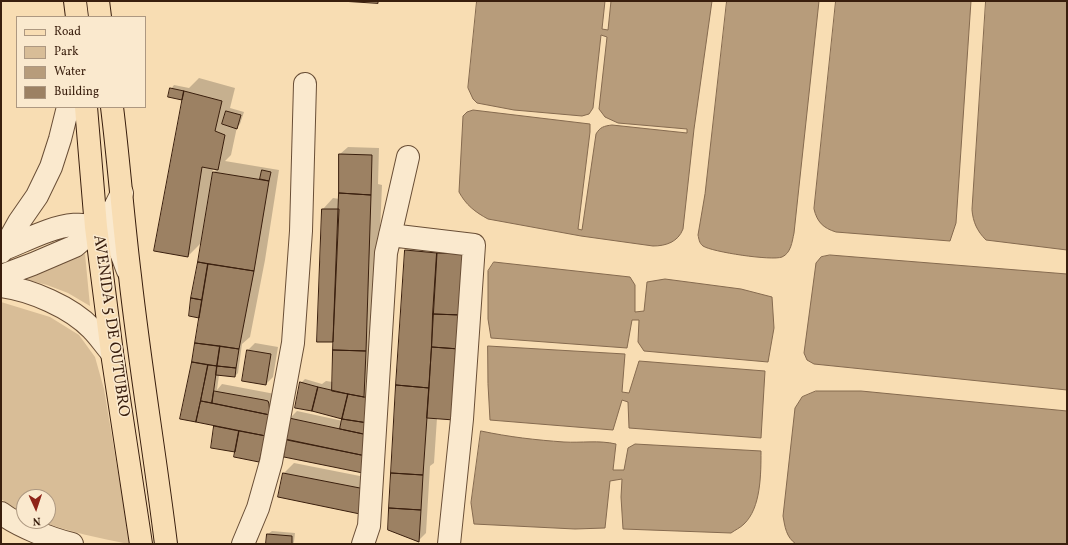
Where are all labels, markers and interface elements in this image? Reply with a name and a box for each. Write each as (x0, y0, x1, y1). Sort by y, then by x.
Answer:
legend (16, 16, 146, 108)
text: Road (54, 24, 81, 40)
text: Park (54, 44, 79, 60)
text: Water (54, 64, 86, 80)
text: Building (54, 84, 99, 100)
street label: AVENIDA 5 DE OUTUBRO (88, 234, 132, 418)
north arrow (16, 489, 56, 529)
text: N (32, 513, 41, 528)

